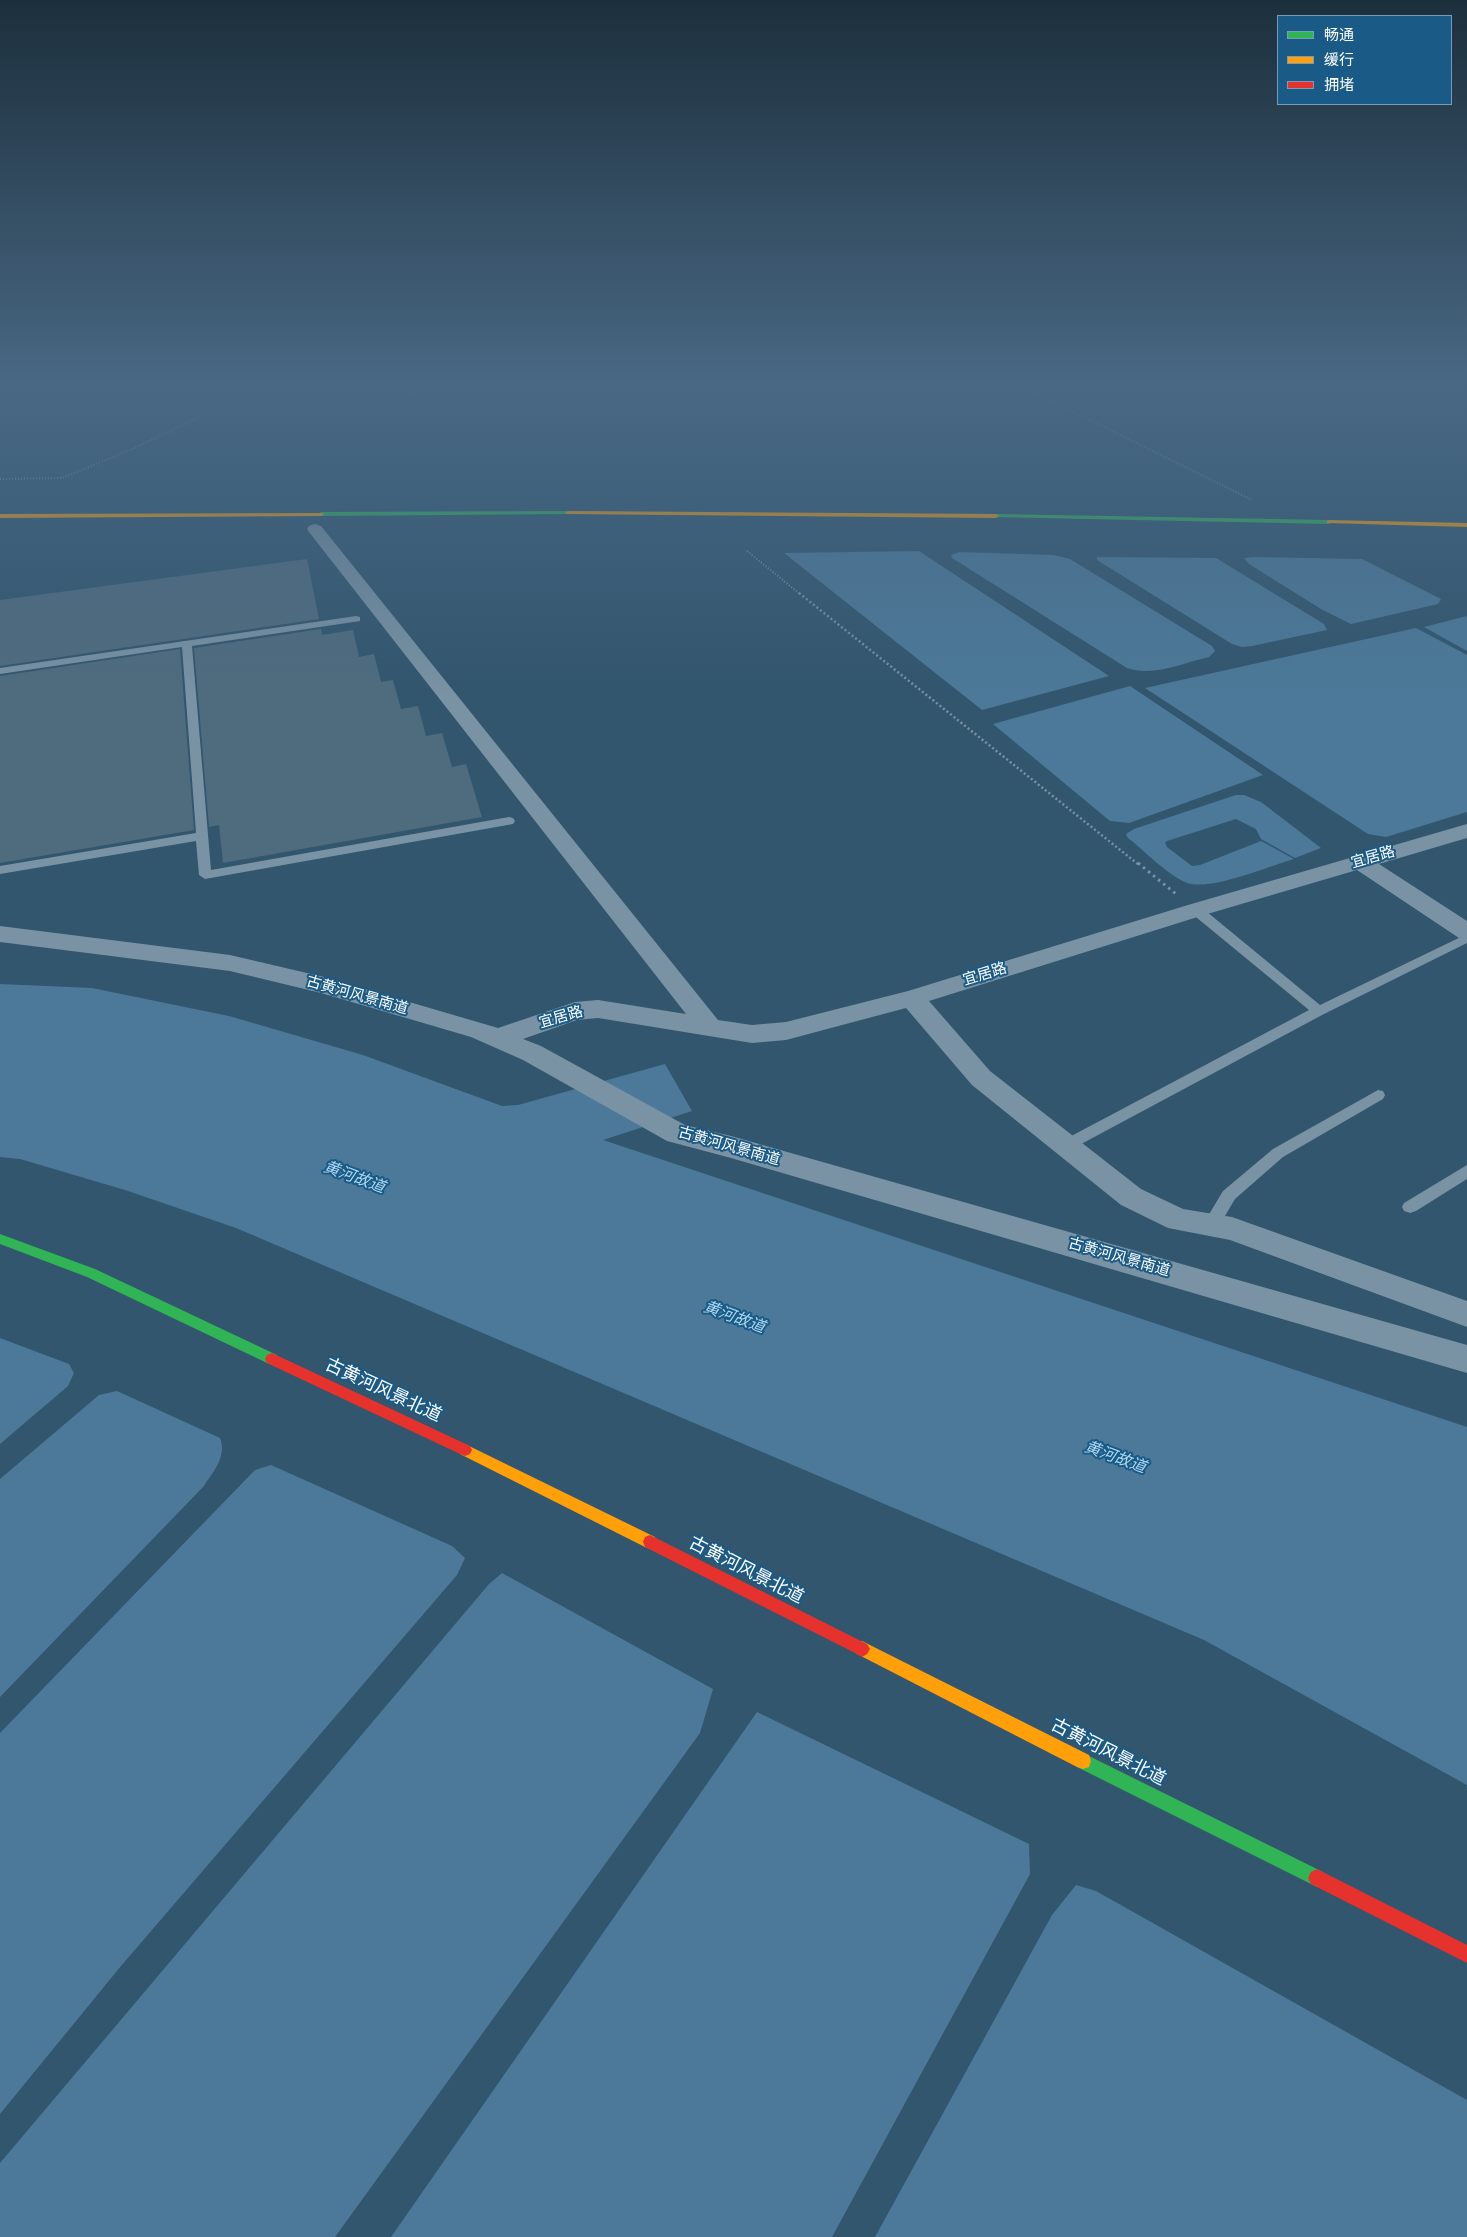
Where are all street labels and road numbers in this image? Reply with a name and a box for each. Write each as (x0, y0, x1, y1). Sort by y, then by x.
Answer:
street label: 宜居路 (1349, 843, 1397, 873)
street label: 宜居路 (961, 960, 1009, 990)
street label: 古黄河风景南道 (304, 973, 410, 1019)
street label: 宜居路 (537, 1003, 585, 1033)
street label: 古黄河风景南道 (676, 1124, 782, 1170)
street label: 古黄河风景南道 (1066, 1235, 1172, 1281)
street label: 古黄河风景北道 (321, 1355, 445, 1427)
street label: 古黄河风景北道 (685, 1533, 807, 1609)
street label: 古黄河风景北道 (1047, 1715, 1169, 1791)

